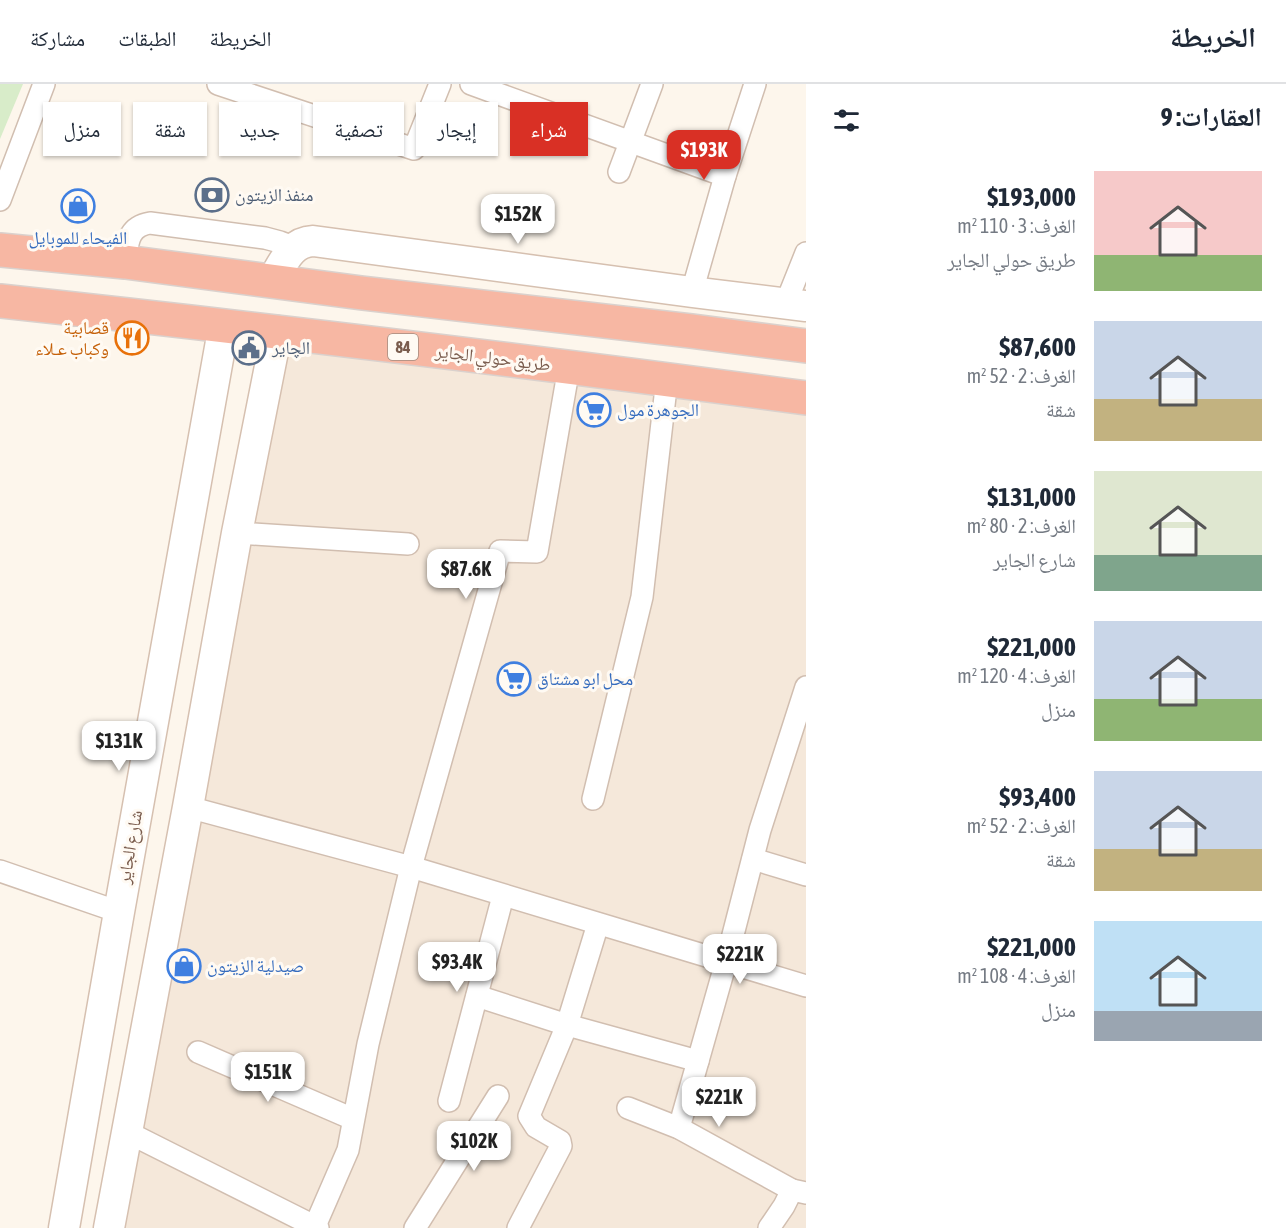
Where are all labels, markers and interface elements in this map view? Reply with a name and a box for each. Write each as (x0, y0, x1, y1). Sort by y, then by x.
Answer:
text: الخريطة (1170, 21, 1256, 53)
text: مشاركة (30, 26, 85, 50)
text: الطبقات (118, 26, 177, 50)
text: الخريطة (210, 26, 271, 50)
chip: منزل (43, 102, 121, 156)
chip: شقة (133, 102, 207, 156)
chip: جديد (219, 102, 301, 156)
chip: تصفية (313, 102, 404, 156)
chip: إيجار (416, 102, 498, 156)
chip: شراء (510, 102, 588, 156)
text: العقارات: 9 (1161, 102, 1262, 132)
icon: filters (830, 104, 863, 137)
pin: $193K (662, 130, 746, 181)
text: $193K (681, 138, 727, 161)
bank icon: منفذ الزيتون (194, 177, 230, 213)
text: $193,000 (987, 182, 1076, 212)
place label: منفذ الزيتون (235, 184, 313, 206)
shop icon: الفيحاء للموبايل (60, 188, 96, 224)
pin: $152K (476, 194, 560, 245)
icon: home (1142, 195, 1214, 267)
text: $152K (495, 202, 541, 225)
text: الغرف: 3 · 110 m² (957, 214, 1076, 237)
place label: الفيحاء للموبايل (29, 227, 127, 249)
text: طريق حولي الجاير (947, 248, 1076, 271)
place label: قصابية وكباب عـلاء (35, 317, 109, 360)
restaurant icon: قصابية وكباب عـلاء (114, 320, 150, 356)
public building icon: الچاير (231, 330, 267, 366)
text: $87,600 (999, 332, 1076, 362)
road number: 84 (388, 334, 418, 360)
place label: الچاير (271, 337, 310, 359)
street label: طريق حولي الجاير (433, 340, 552, 380)
icon: home (1142, 345, 1214, 417)
text: الغرف: 2 · 52 m² (967, 364, 1076, 387)
supermarket icon: الجوهرة مول (576, 392, 612, 428)
text: شقة (1046, 398, 1076, 421)
place label: الجوهرة مول (617, 399, 699, 421)
text: $131,000 (987, 482, 1076, 512)
icon: home (1142, 495, 1214, 567)
text: الغرف: 2 · 80 m² (967, 514, 1076, 537)
text: شارع الجاير (993, 548, 1076, 571)
pin: $87.6K (417, 549, 515, 600)
text: $87.6K (441, 557, 491, 580)
text: $221,000 (987, 632, 1076, 662)
icon: home (1142, 645, 1214, 717)
supermarket icon: محل ابو مشتاق (496, 661, 532, 697)
text: الغرف: 4 · 120 m² (957, 664, 1076, 687)
place label: محل ابو مشتاق (537, 668, 633, 690)
text: منزل (1041, 698, 1076, 721)
pin: $131K (77, 721, 161, 772)
text: $131K (96, 729, 142, 752)
text: $93,400 (999, 782, 1076, 812)
icon: home (1142, 795, 1214, 867)
street label: شارع الجاير (113, 808, 147, 887)
text: الغرف: 2 · 52 m² (967, 814, 1076, 837)
text: شقة (1046, 848, 1076, 871)
text: $221,000 (987, 932, 1076, 962)
pin: $221K (698, 934, 782, 985)
pin: $93.4K (408, 942, 506, 993)
text: $221K (717, 942, 763, 965)
icon: home (1142, 945, 1214, 1017)
shop icon: صيدلية الزيتون (166, 948, 202, 984)
text: $93.4K (432, 950, 482, 973)
place label: صيدلية الزيتون (207, 955, 304, 977)
text: الغرف: 4 · 108 m² (957, 964, 1076, 987)
text: منزل (1041, 998, 1076, 1021)
pin: $151K (226, 1052, 310, 1103)
text: $151K (245, 1060, 291, 1083)
pin: $221K (677, 1077, 761, 1128)
text: $221K (696, 1085, 742, 1108)
pin: $102K (432, 1121, 516, 1172)
text: $102K (451, 1129, 497, 1152)

